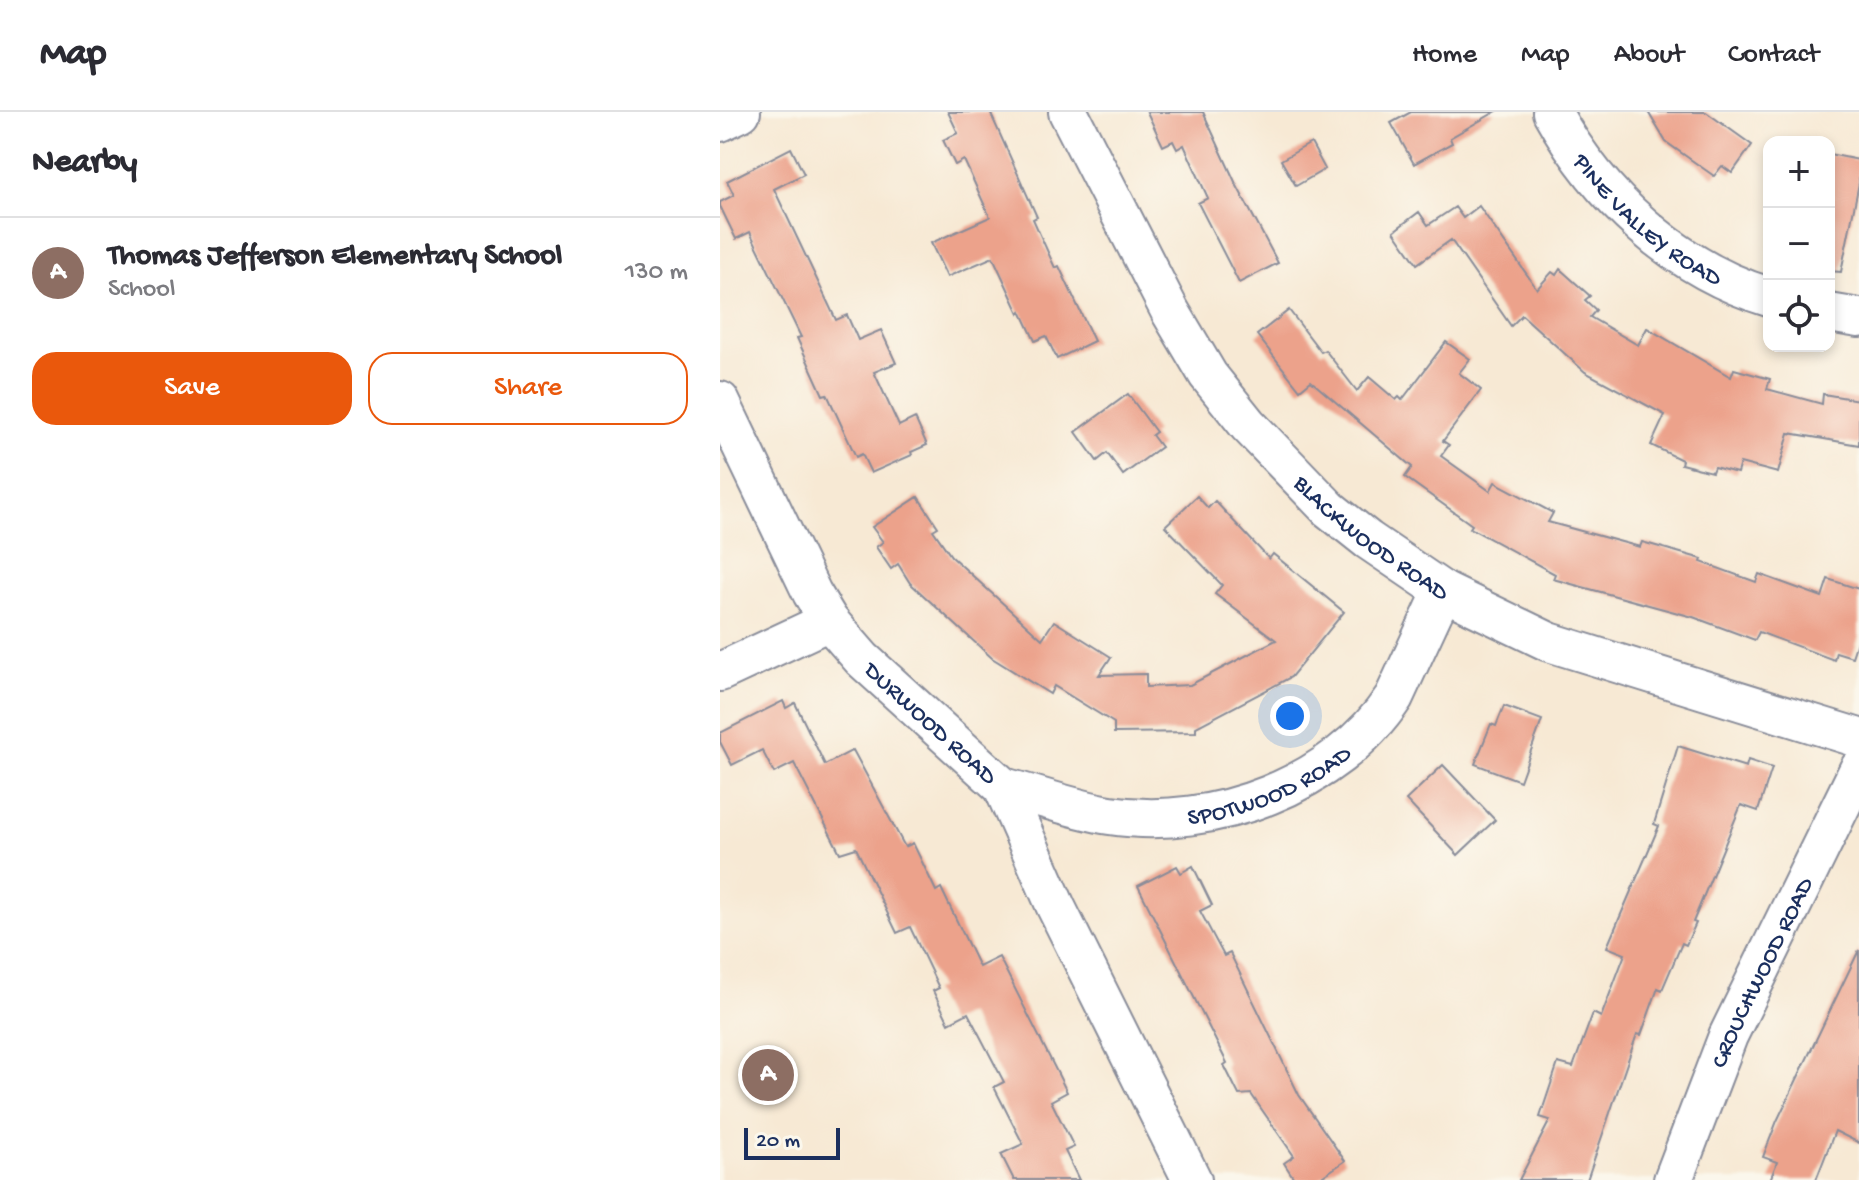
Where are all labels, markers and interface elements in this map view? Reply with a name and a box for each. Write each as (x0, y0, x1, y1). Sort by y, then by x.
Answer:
text: Map (40, 33, 106, 77)
text: Home (1412, 39, 1477, 72)
text: Map (1521, 39, 1570, 72)
text: About (1614, 39, 1684, 72)
text: Contact (1728, 39, 1819, 72)
map controls (1763, 136, 1835, 352)
button: + (1763, 136, 1835, 208)
text: Nearby (32, 144, 137, 184)
street label: PINE VALLEY ROAD (1564, 148, 1726, 294)
button: − (1763, 208, 1835, 280)
text: Thomas Jefferson Elementary School (108, 240, 562, 275)
text: A (50, 258, 66, 289)
text: 130 m (625, 258, 688, 289)
text: School (108, 275, 176, 306)
button: locate (1763, 280, 1835, 352)
button: Save (32, 352, 352, 425)
button: Share (368, 352, 688, 425)
street label: BLACKWOOD ROAD (1285, 470, 1454, 609)
street label: DURWOOD ROAD (855, 656, 1002, 793)
your location (1270, 696, 1310, 736)
street label: SPOTWOOD ROAD (1186, 740, 1359, 834)
street label: CROUCHWOOD ROAD (1706, 873, 1822, 1073)
pin: A (742, 1045, 794, 1105)
scale bar (744, 1124, 840, 1160)
text: 20 m (756, 1129, 800, 1155)

